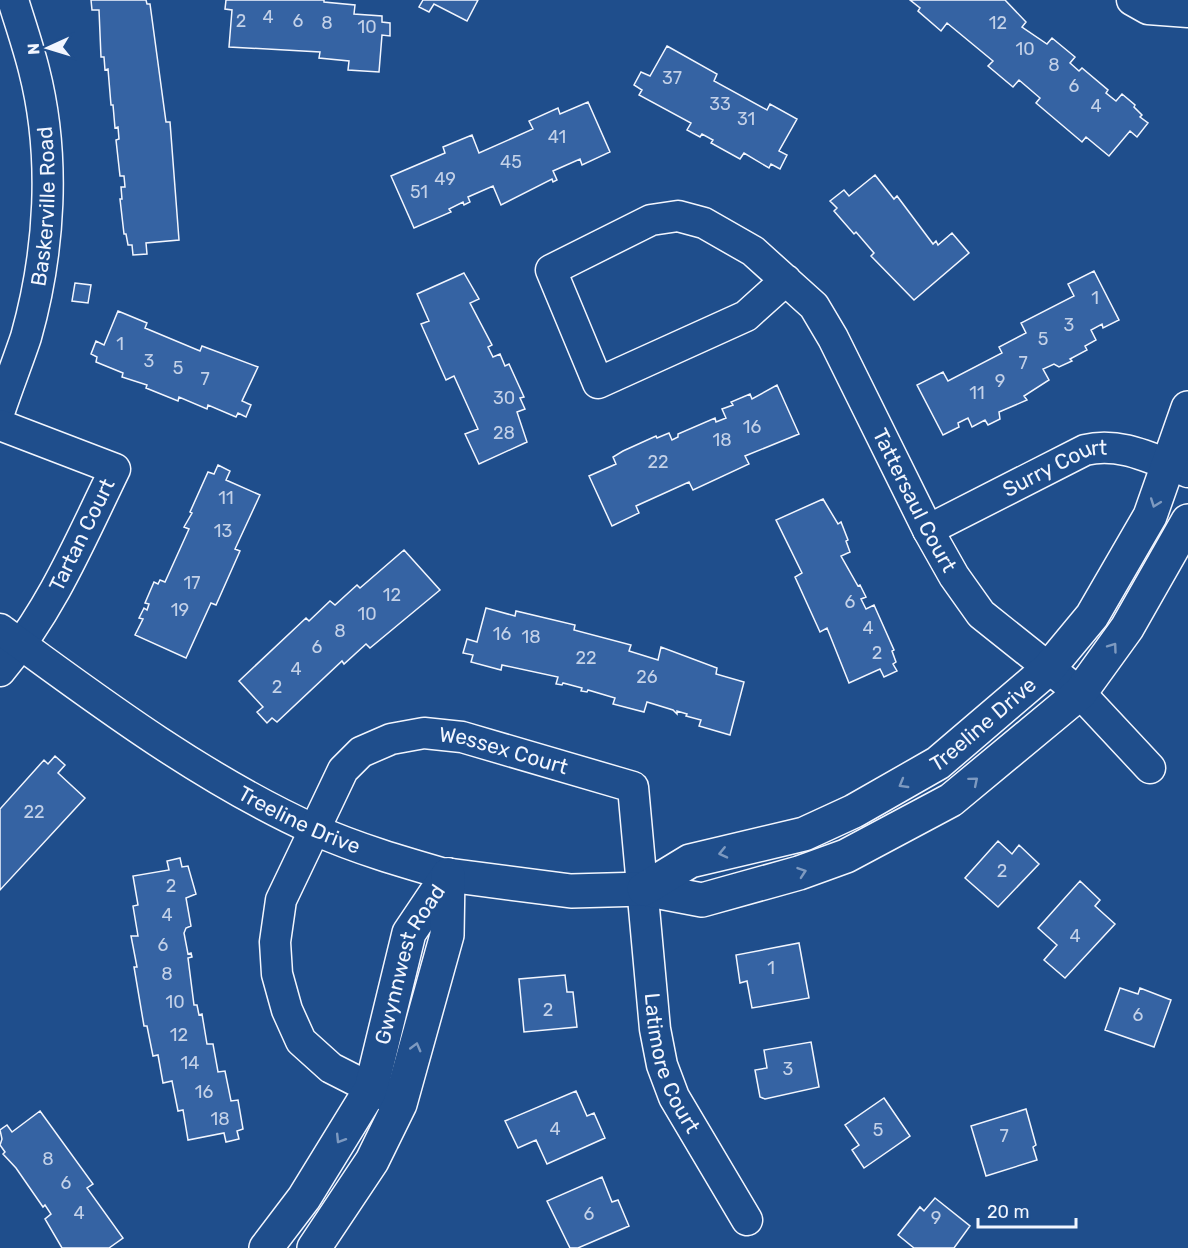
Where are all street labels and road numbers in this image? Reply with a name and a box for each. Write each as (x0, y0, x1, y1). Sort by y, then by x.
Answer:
street label: Baskerville Road (25, 125, 60, 288)
street label: Tattersaul Court (868, 424, 962, 576)
street label: Surry Court (998, 435, 1107, 502)
street label: Tartan Court (43, 474, 120, 595)
street label: Treeline Drive (926, 672, 1041, 777)
street label: Wessex Court (438, 722, 571, 779)
street label: Treeline Drive (234, 780, 364, 859)
street label: Gwynnwest Road (369, 879, 450, 1047)
street label: Latimore Court (640, 992, 706, 1137)

